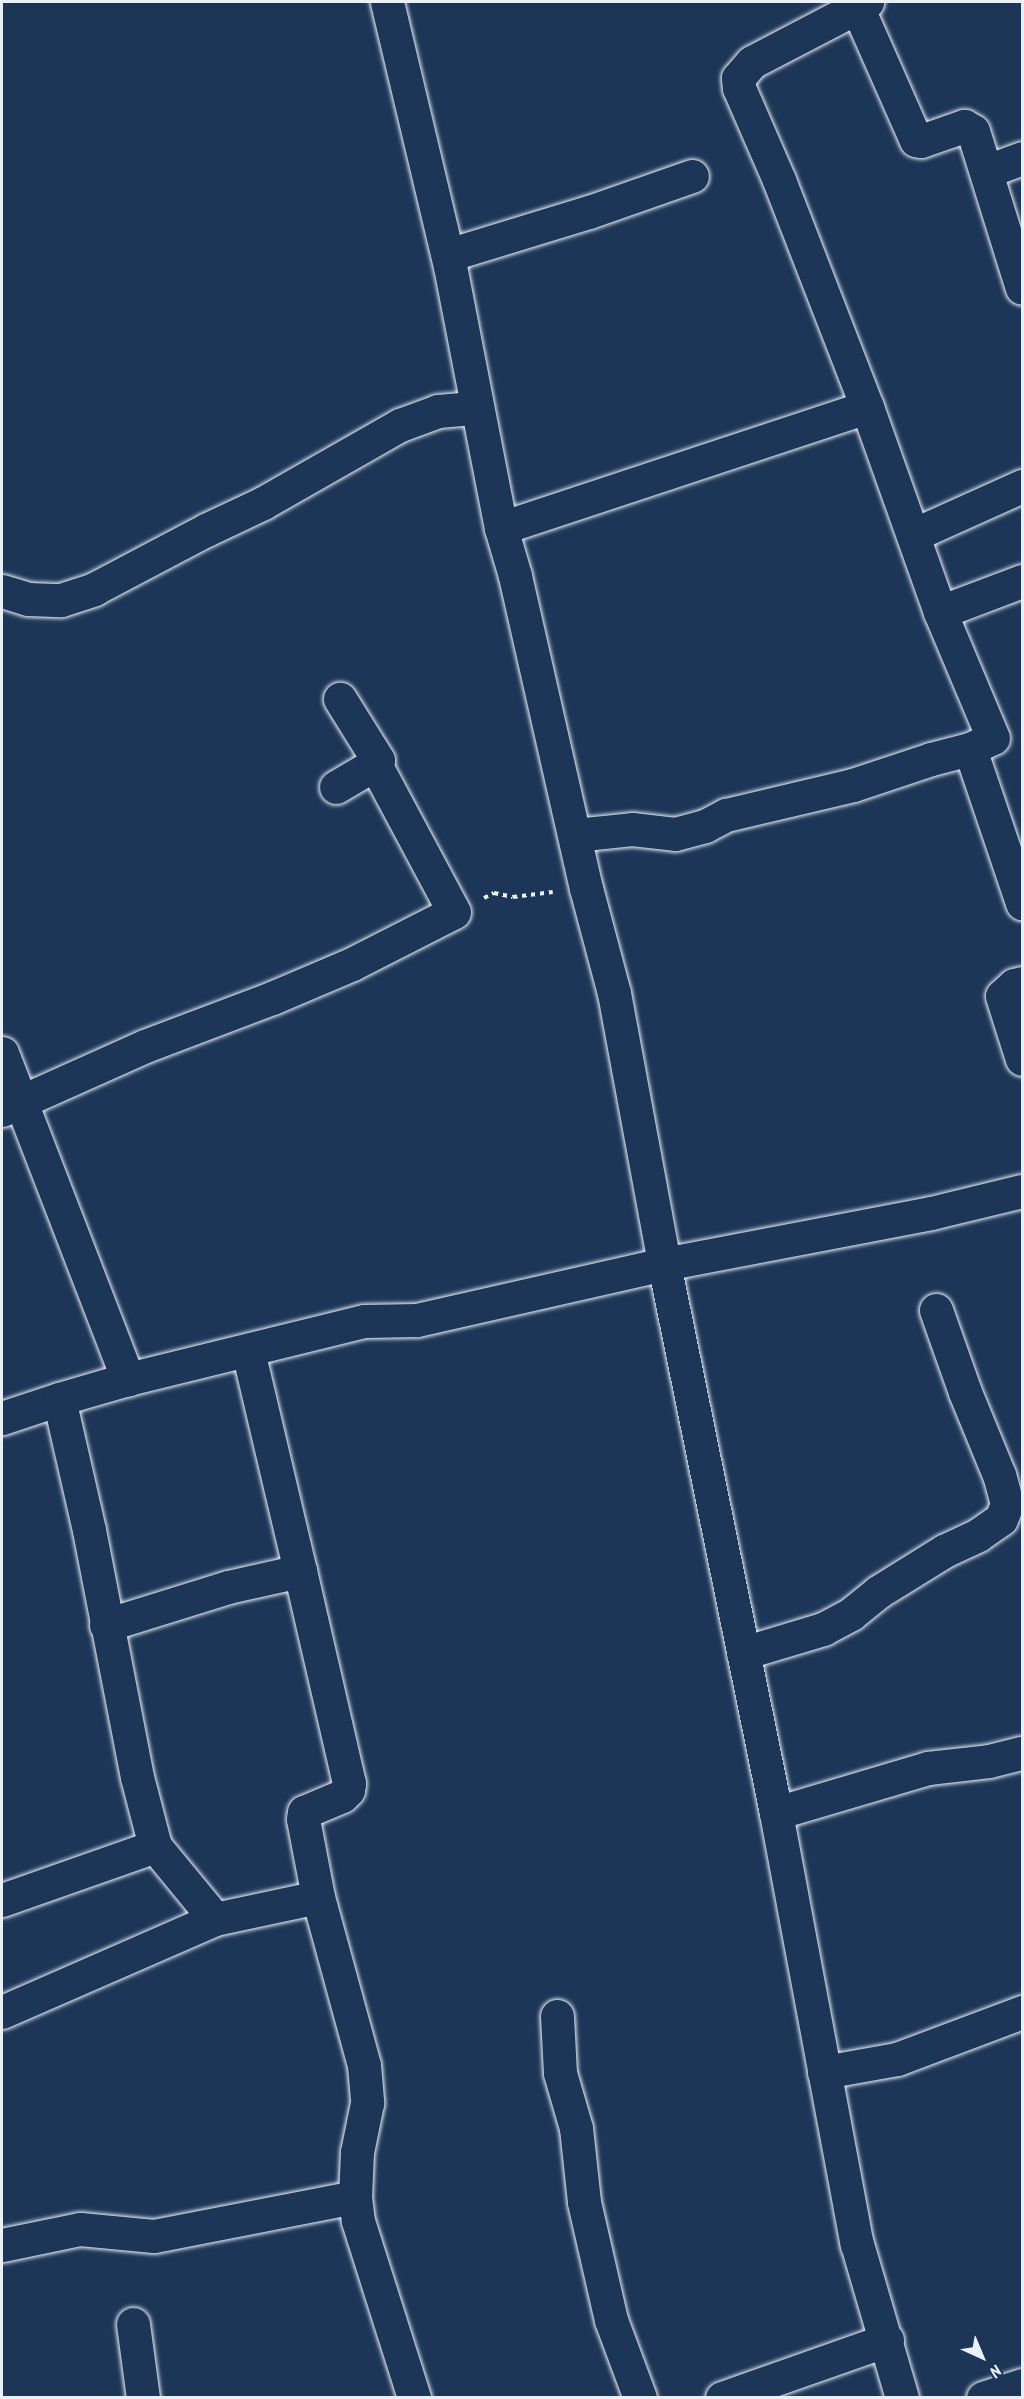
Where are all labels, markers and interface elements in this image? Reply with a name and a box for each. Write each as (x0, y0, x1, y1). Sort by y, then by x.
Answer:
north arrow (952, 2327, 1012, 2387)
text: N (983, 2358, 1007, 2383)

